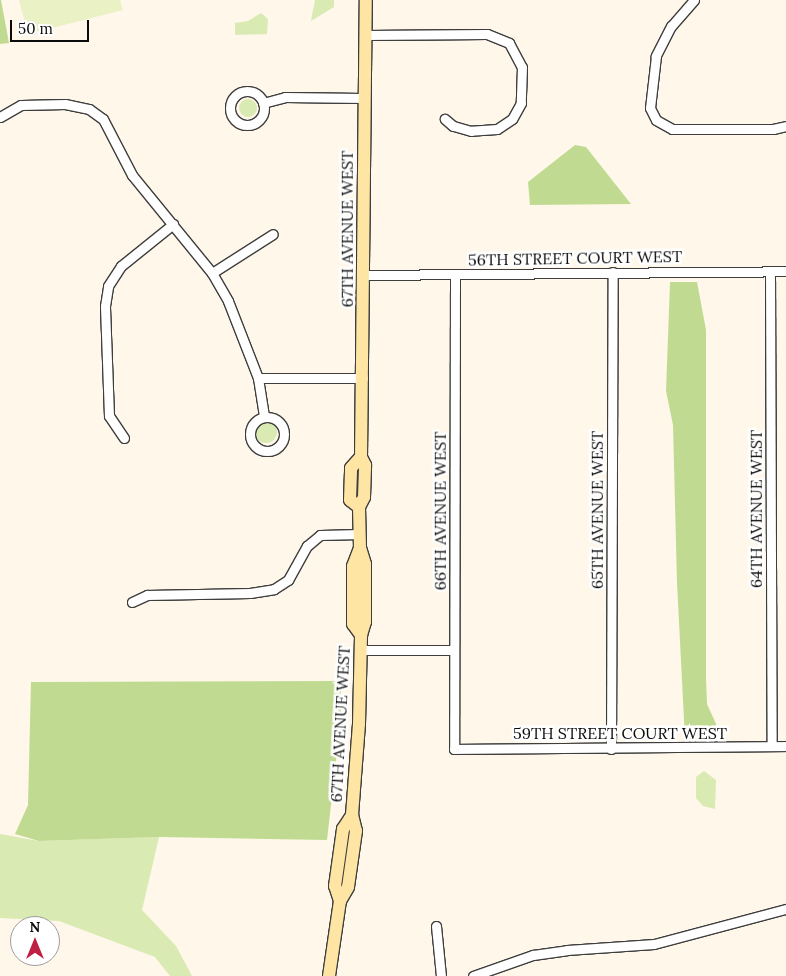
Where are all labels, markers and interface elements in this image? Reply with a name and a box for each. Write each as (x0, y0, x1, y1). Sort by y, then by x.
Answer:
scale bar (12, 10, 91, 42)
text: 50 m (18, 19, 53, 38)
street label: 67TH AVENUE WEST (337, 151, 357, 307)
street label: 56TH STREET COURT WEST (468, 247, 682, 269)
street label: 64TH AVENUE WEST (746, 430, 766, 588)
street label: 65TH AVENUE WEST (587, 431, 607, 589)
street label: 66TH AVENUE WEST (430, 432, 450, 590)
street label: 67TH AVENUE WEST (326, 645, 354, 803)
street label: 59TH STREET COURT WEST (513, 723, 727, 743)
north arrow (10, 916, 60, 966)
text: N (30, 918, 40, 936)

